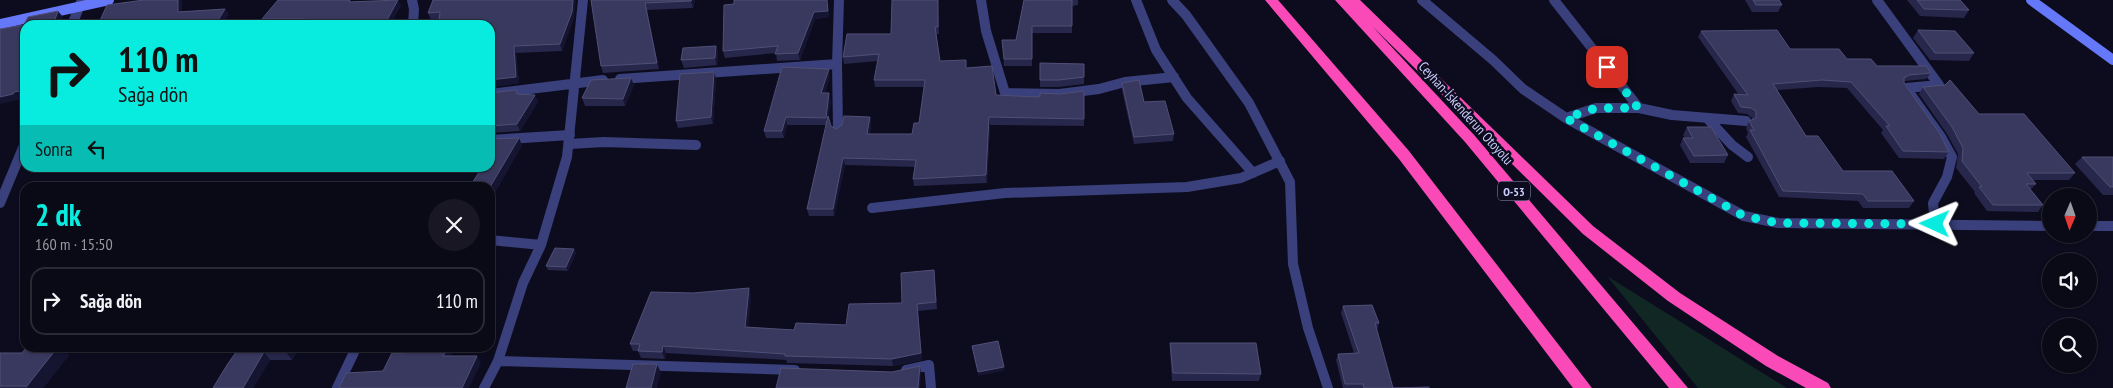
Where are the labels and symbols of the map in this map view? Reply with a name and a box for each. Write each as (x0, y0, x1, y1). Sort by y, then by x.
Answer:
pin (1586, 46, 1628, 88)
street label: Ceyhan-İskenderun Otoyolu (1415, 58, 1517, 168)
road number: O-53 (1498, 182, 1530, 200)
north arrow (2042, 188, 2098, 242)
position arrow (1908, 197, 1960, 249)

